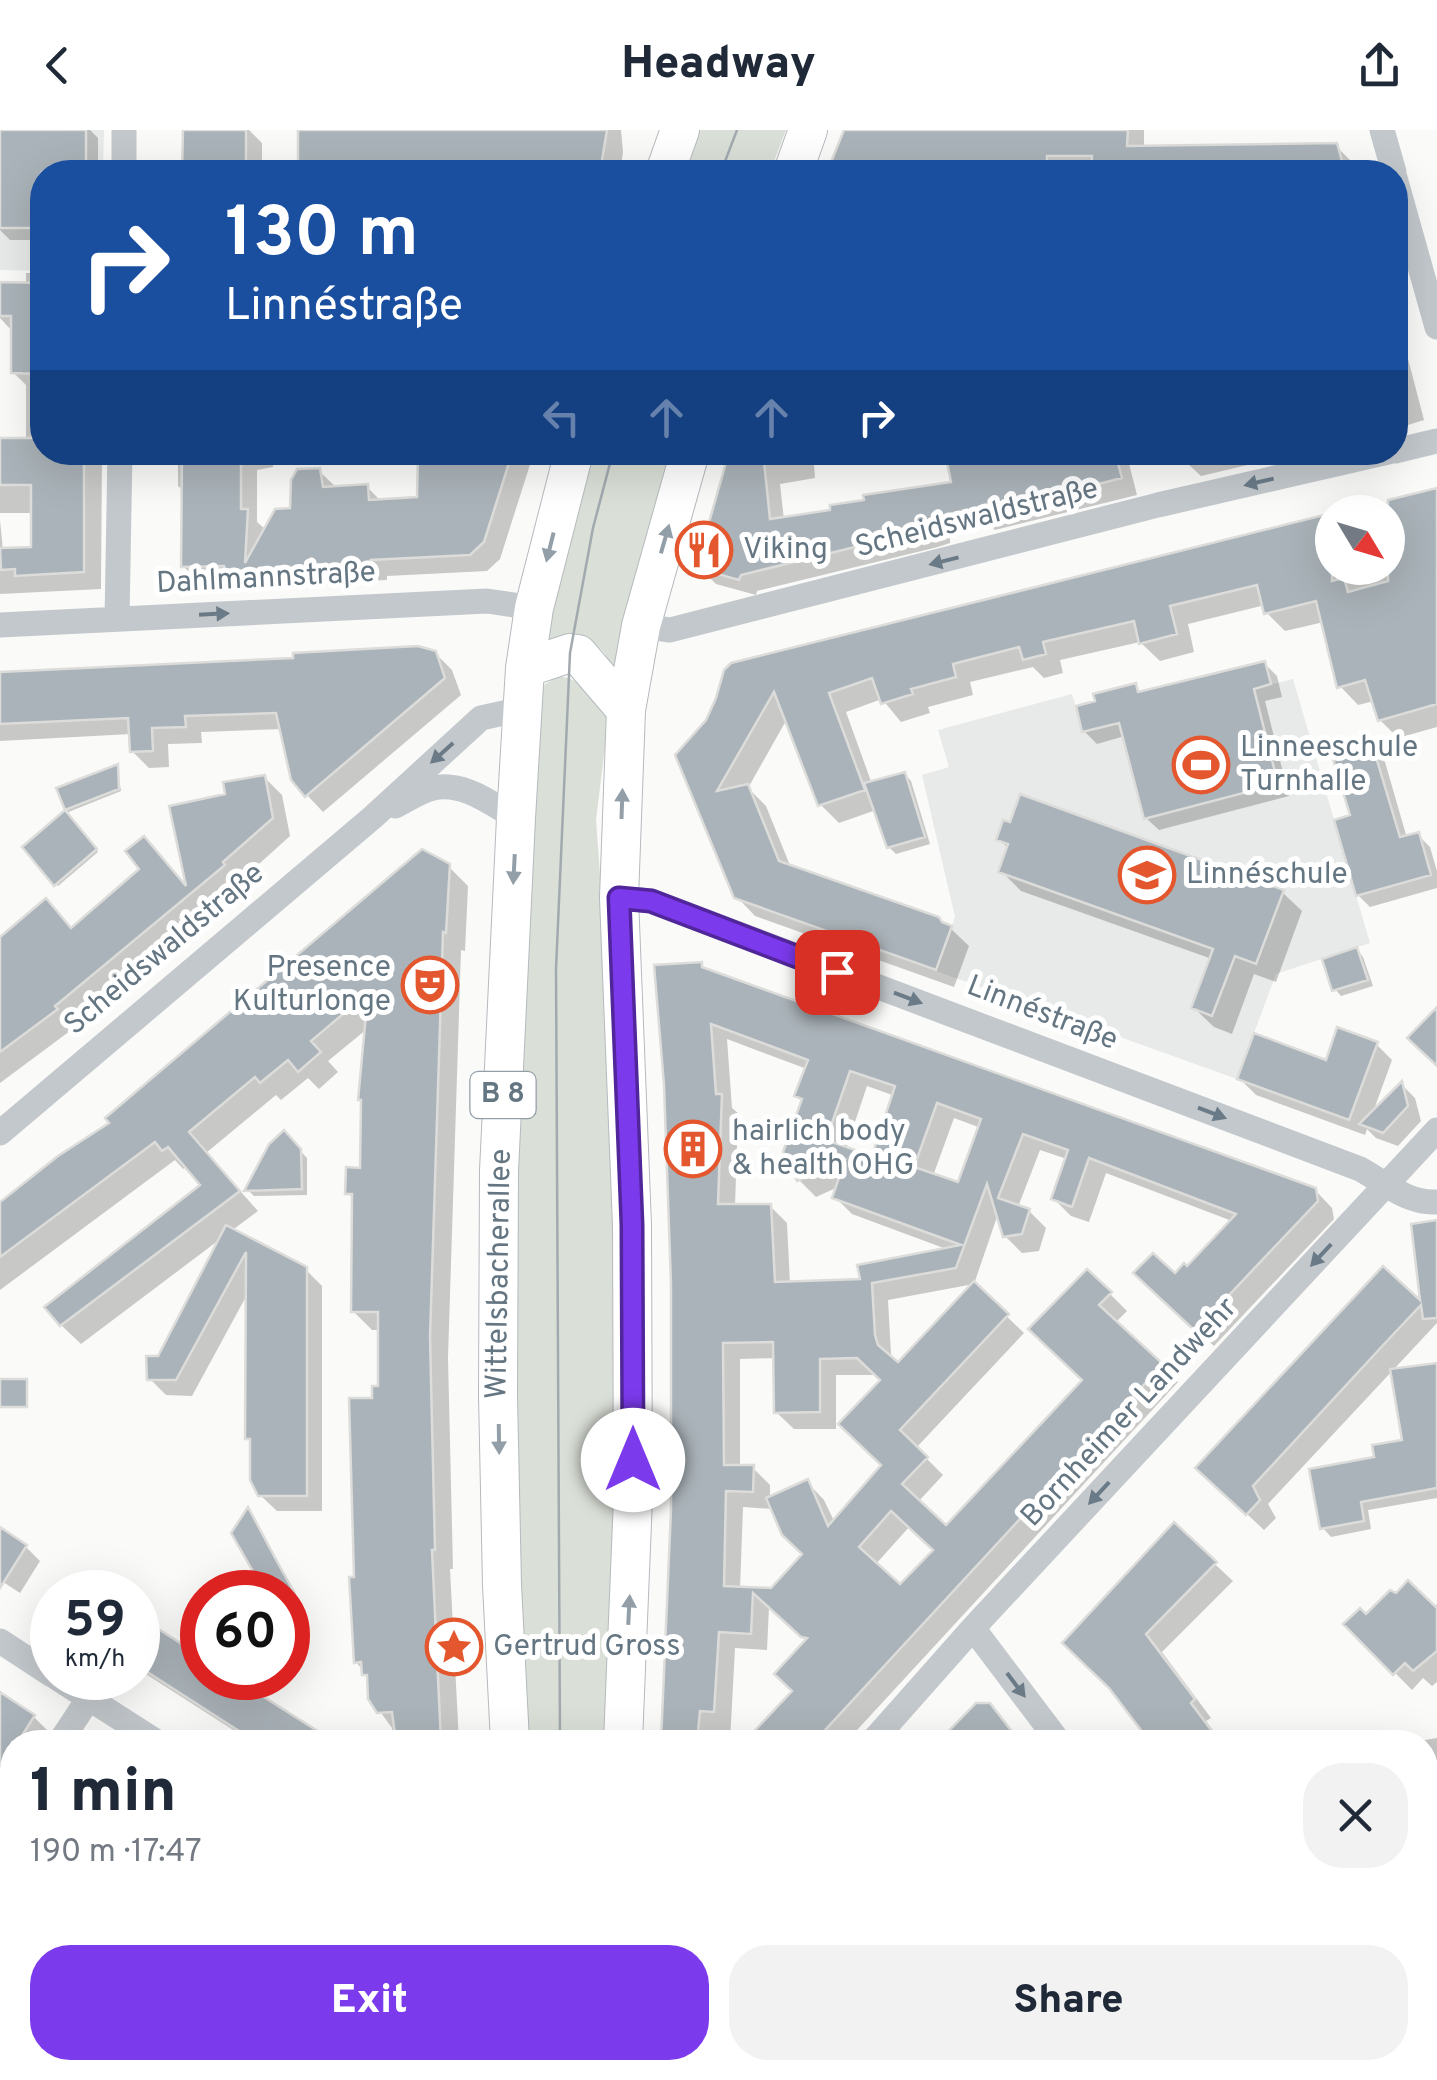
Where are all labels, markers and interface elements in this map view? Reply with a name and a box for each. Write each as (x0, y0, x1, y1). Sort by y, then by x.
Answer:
text: Headway (621, 37, 816, 94)
icon: back (30, 38, 85, 93)
icon: share (1352, 38, 1407, 93)
text: 130 m (225, 192, 419, 281)
icon: right (60, 200, 190, 330)
text: Linnéstraße (225, 279, 463, 336)
icon: left (534, 390, 589, 445)
icon: ahead (639, 390, 694, 445)
icon: ahead (744, 390, 799, 445)
icon: right (849, 390, 904, 445)
street label: Scheidswaldstraße (852, 471, 1102, 567)
one-way arrow (1243, 475, 1274, 490)
north arrow (1315, 495, 1405, 585)
map controls (1315, 495, 1405, 585)
restaurant icon: Viking (674, 520, 734, 580)
one-way arrow (658, 523, 673, 554)
one-way arrow (541, 532, 557, 563)
place label: Viking (743, 532, 828, 569)
one-way arrow (928, 554, 959, 570)
street label: Dahlmannstraße (155, 555, 377, 603)
one-way arrow (199, 606, 231, 622)
place label: Linneeschule Turnhalle (1240, 730, 1418, 801)
sports icon: Linneeschule Turnhalle (1171, 735, 1231, 795)
one-way arrow (430, 741, 454, 764)
one-way arrow (615, 787, 631, 819)
school or university icon: Linnéschule (1117, 845, 1177, 905)
one-way arrow (506, 853, 522, 885)
street label: Scheidswaldstraße (58, 856, 272, 1044)
place label: Linnéschule (1186, 857, 1348, 894)
pin (795, 930, 880, 1015)
icon: arrive (810, 945, 865, 1000)
place label: Presence Kulturlonge (233, 950, 391, 1021)
theatre icon: Presence Kulturlonge (400, 955, 460, 1015)
street label: Linnéstraße (961, 968, 1123, 1060)
one-way arrow (894, 991, 924, 1007)
road number: B 8 (470, 1072, 536, 1118)
one-way arrow (1198, 1106, 1228, 1121)
place label: hairlich body & health OHG (732, 1114, 914, 1185)
building icon: hairlich body & health OHG (663, 1119, 723, 1179)
street label: Wittelsbacherallee (479, 1148, 521, 1400)
one-way arrow (1310, 1243, 1333, 1267)
street label: Bornheimer Landwehr (1014, 1290, 1246, 1535)
position arrow (581, 1408, 685, 1512)
one-way arrow (491, 1423, 507, 1455)
one-way arrow (1088, 1481, 1111, 1505)
speed limit sign: 60 (180, 1570, 310, 1700)
text: 59 (64, 1591, 126, 1654)
one-way arrow (621, 1594, 637, 1626)
place icon: Gertrud Gross (424, 1617, 484, 1677)
place label: Gertrud Gross (493, 1629, 681, 1666)
text: km/h (65, 1644, 125, 1676)
one-way arrow (1006, 1672, 1026, 1698)
text: 1 min (30, 1757, 177, 1833)
button: close (1303, 1763, 1408, 1868)
text: 190 m · 17:47 (30, 1833, 202, 1873)
button: Exit (30, 1945, 709, 2060)
button: Share (729, 1945, 1408, 2060)

